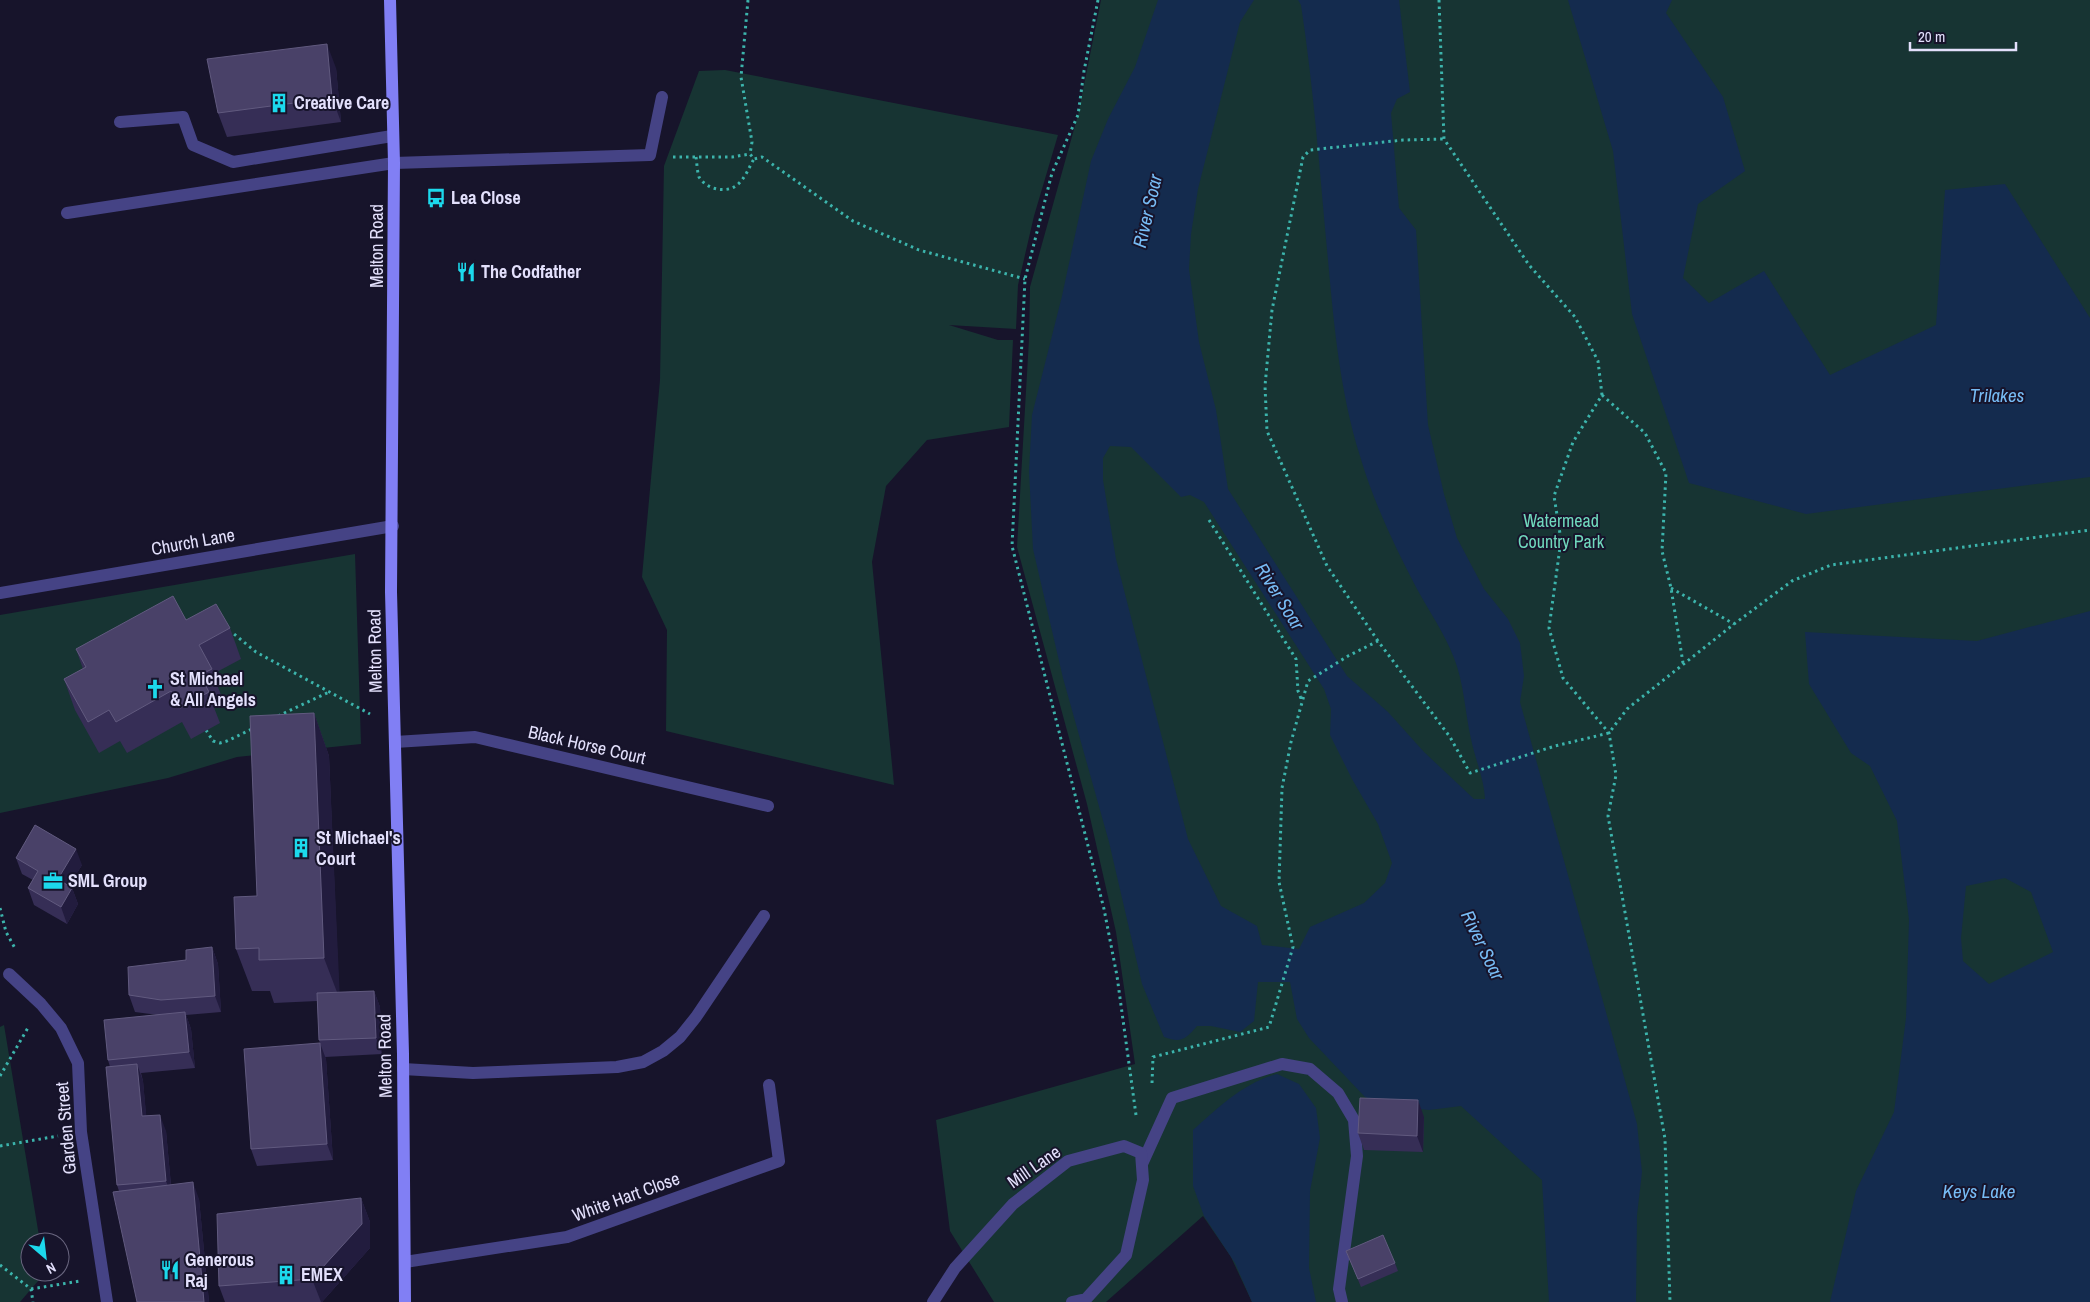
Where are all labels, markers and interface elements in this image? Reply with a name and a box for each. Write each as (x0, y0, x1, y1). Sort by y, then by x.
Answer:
scale bar (1910, 20, 2016, 52)
text: 20 m (1918, 26, 1945, 47)
place label: Creative Care (294, 90, 389, 115)
building icon: Creative Care (268, 92, 290, 114)
water label: River Soar (1126, 171, 1168, 250)
place label: Lea Close (451, 185, 521, 210)
bus stop icon: Lea Close (425, 187, 447, 209)
street label: Melton Road (364, 204, 389, 288)
place label: The Codfather (481, 259, 581, 284)
restaurant icon: The Codfather (455, 261, 477, 283)
water label: Trilakes (1970, 382, 2025, 408)
park label: Watermead Country Park (1518, 508, 1605, 554)
street label: Church Lane (149, 522, 237, 561)
water label: River Soar (1249, 558, 1311, 635)
street label: Melton Road (361, 609, 388, 693)
place label: St Michael & All Angels (170, 666, 256, 712)
church icon: St Michael & All Angels (144, 678, 166, 700)
street label: Black Horse Court (526, 719, 648, 770)
place label: St Michael's Court (316, 825, 401, 871)
building icon: St Michael's Court (290, 837, 312, 859)
place label: SML Group (68, 868, 147, 893)
office icon: SML Group (42, 870, 64, 892)
water label: River Soar (1455, 906, 1511, 985)
street label: Melton Road (371, 1014, 398, 1098)
street label: Garden Street (49, 1081, 82, 1175)
street label: Mill Lane (1002, 1139, 1065, 1194)
street label: White Hart Close (569, 1166, 683, 1227)
water label: Keys Lake (1943, 1178, 2015, 1204)
north arrow (20, 1232, 70, 1282)
place label: Generous Raj (185, 1247, 254, 1293)
text: N (43, 1259, 59, 1278)
restaurant icon: Generous Raj (159, 1259, 181, 1281)
place label: EMEX (301, 1262, 343, 1287)
building icon: EMEX (275, 1264, 297, 1286)

